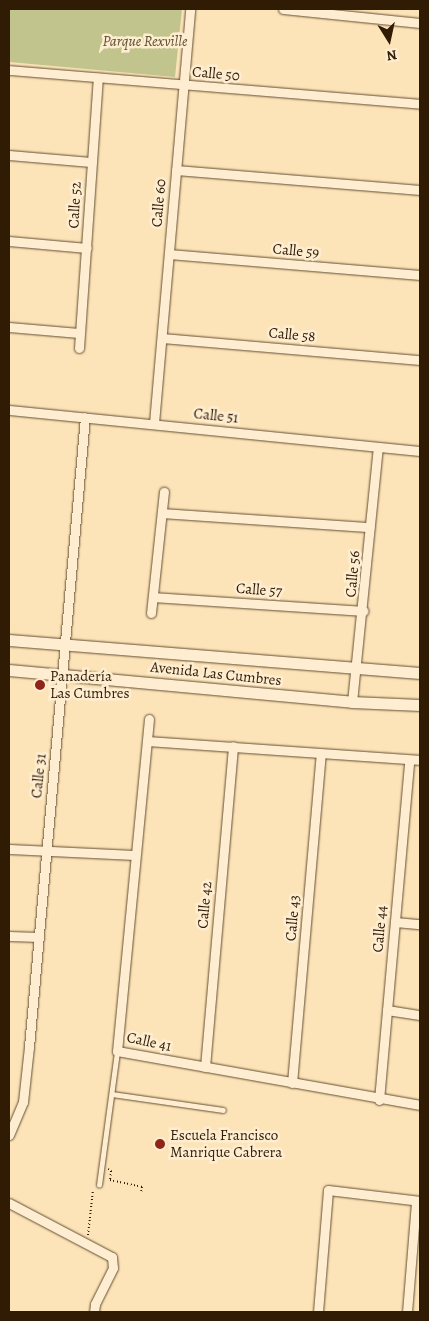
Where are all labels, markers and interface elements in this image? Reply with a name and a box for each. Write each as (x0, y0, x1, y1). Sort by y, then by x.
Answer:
north arrow (364, 15, 414, 65)
park label: Parque Rexville (103, 33, 187, 51)
text: N (385, 45, 398, 66)
street label: Calle 50 (191, 63, 241, 85)
street label: Calle 60 (148, 178, 170, 228)
street label: Calle 52 (65, 181, 85, 229)
street label: Calle 59 (272, 240, 320, 262)
street label: Calle 58 (268, 324, 316, 346)
street label: Calle 51 (193, 405, 239, 427)
street label: Calle 56 (342, 550, 364, 598)
street label: Calle 57 (235, 579, 283, 601)
street label: Avenida Las Cumbres (150, 658, 282, 690)
place label: Panadería Las Cumbres (50, 667, 130, 702)
marker: Panadería Las Cumbres (34, 679, 46, 691)
street label: Calle 31 (28, 753, 50, 799)
street label: Calle 42 (194, 881, 216, 929)
street label: Calle 43 (282, 894, 304, 942)
street label: Calle 44 (369, 905, 391, 953)
street label: Calle 41 (125, 1028, 173, 1056)
place label: Escuela Francisco Manrique Cabrera (170, 1126, 282, 1161)
marker: Escuela Francisco Manrique Cabrera (154, 1138, 166, 1150)

